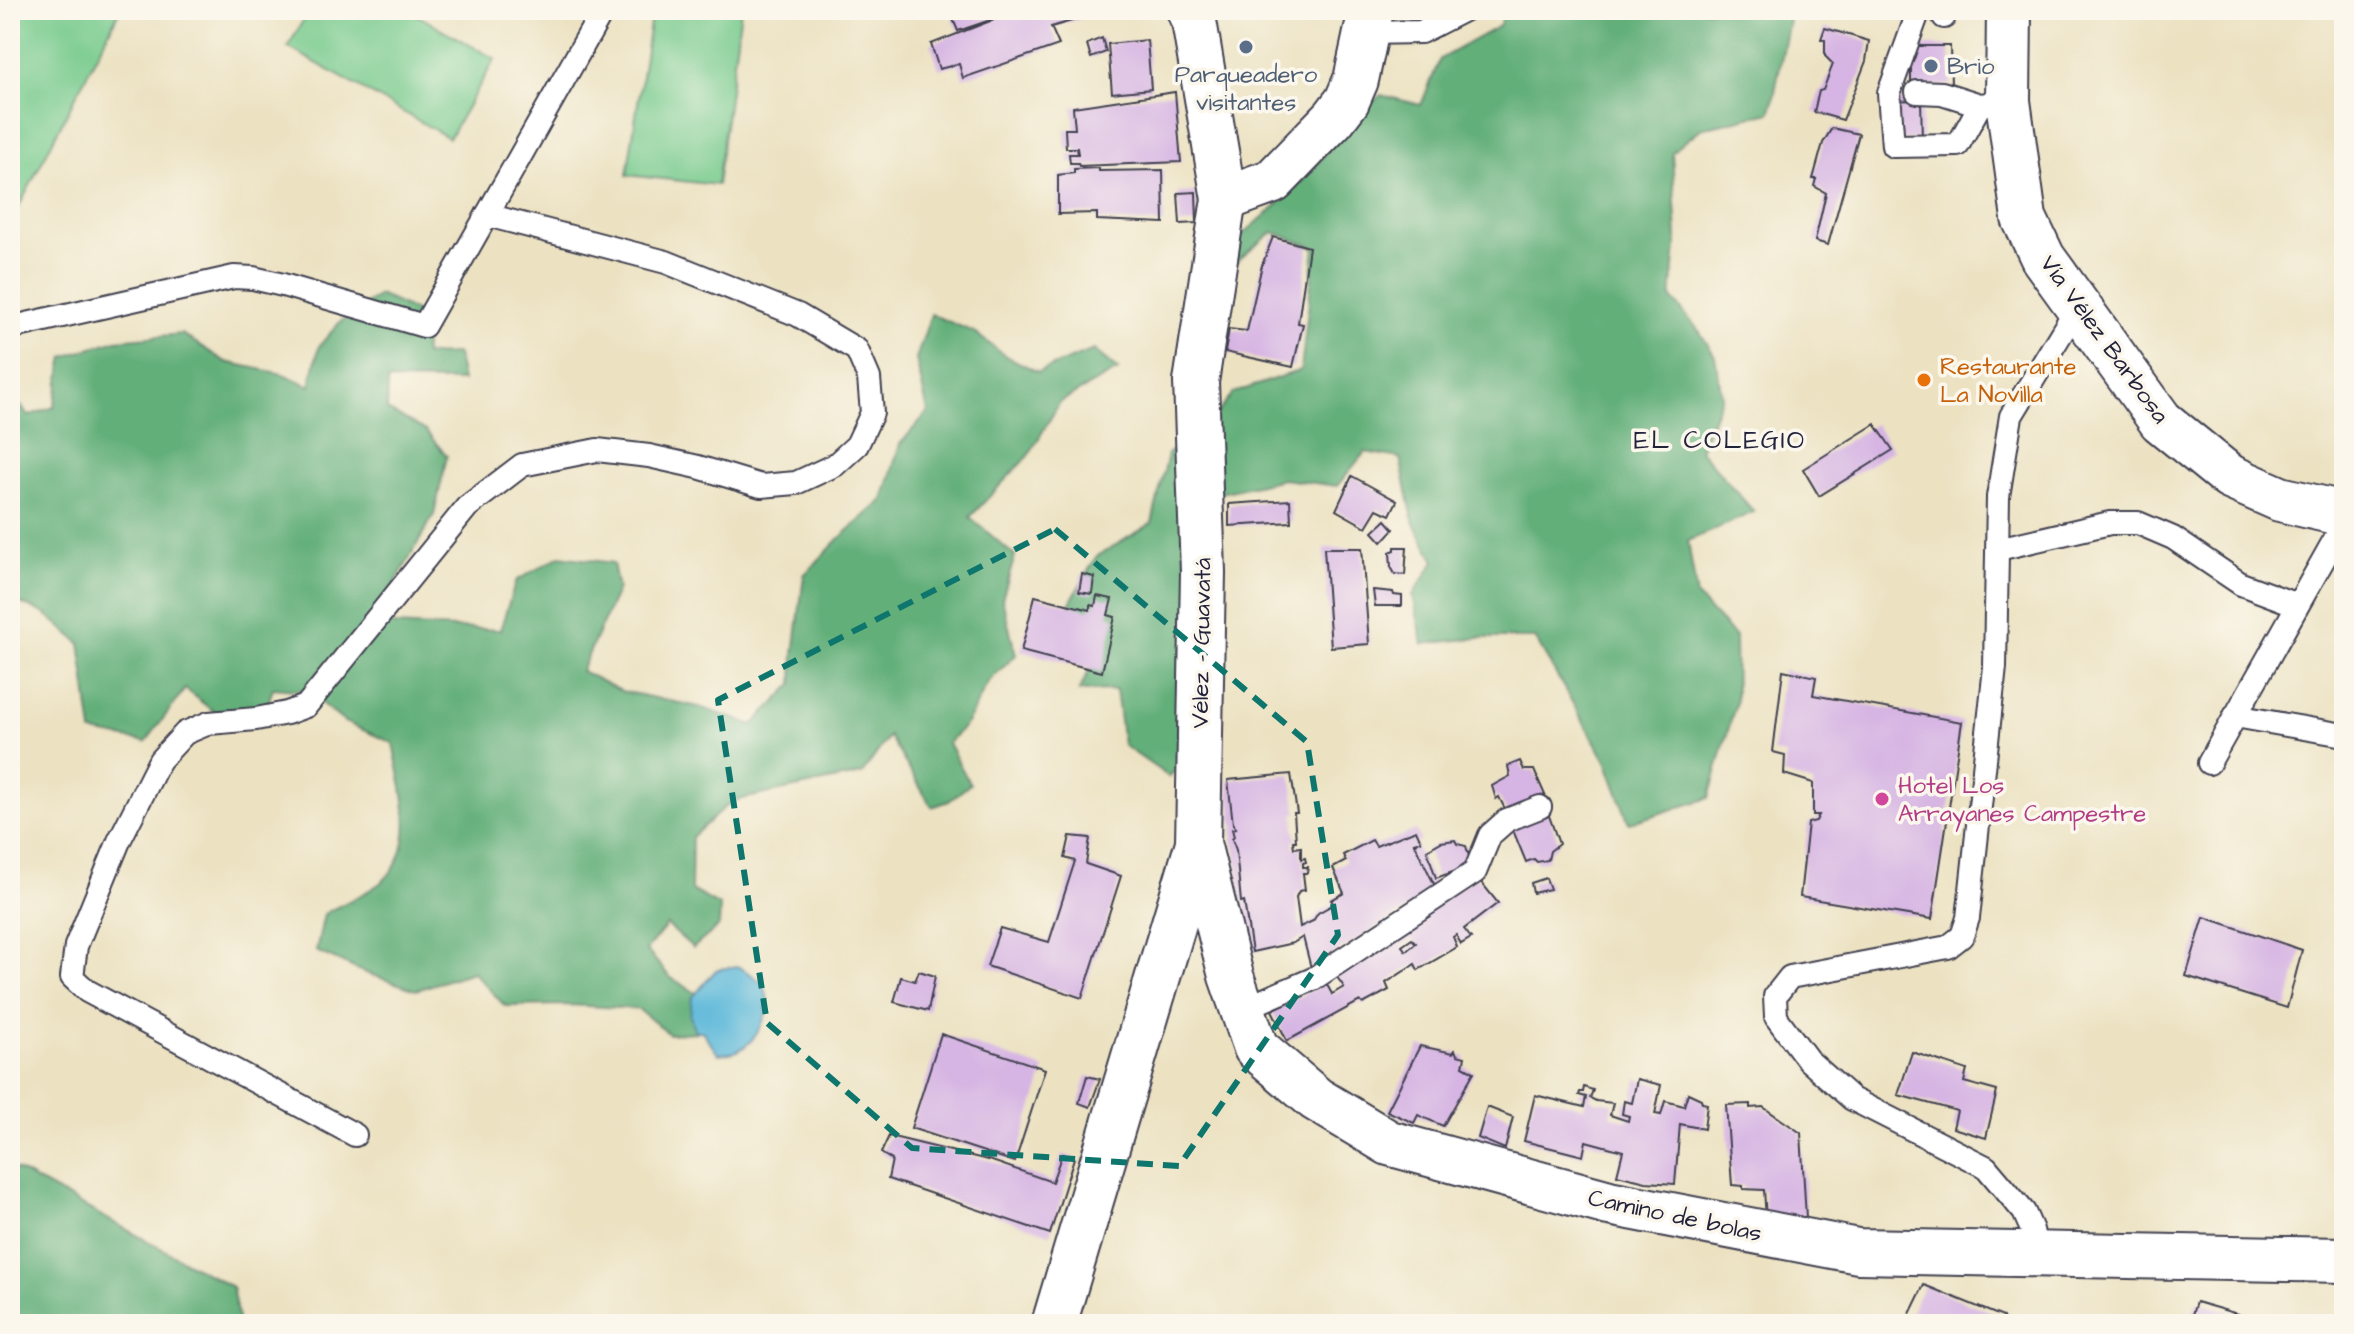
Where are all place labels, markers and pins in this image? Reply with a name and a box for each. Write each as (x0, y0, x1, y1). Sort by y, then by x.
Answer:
marker: Parqueadero visitantes (1237, 38, 1255, 56)
place label: Brio (1947, 50, 1995, 84)
marker: Brio (1922, 57, 1940, 75)
place label: Parqueadero visitantes (1175, 58, 1318, 120)
place label: Restaurante La Novilla (1940, 350, 2076, 412)
marker: Restaurante La Novilla (1915, 371, 1933, 389)
place label: Hotel Los Arrayanes Campestre (1898, 769, 2146, 832)
marker: Hotel Los Arrayanes Campestre (1873, 790, 1891, 808)

